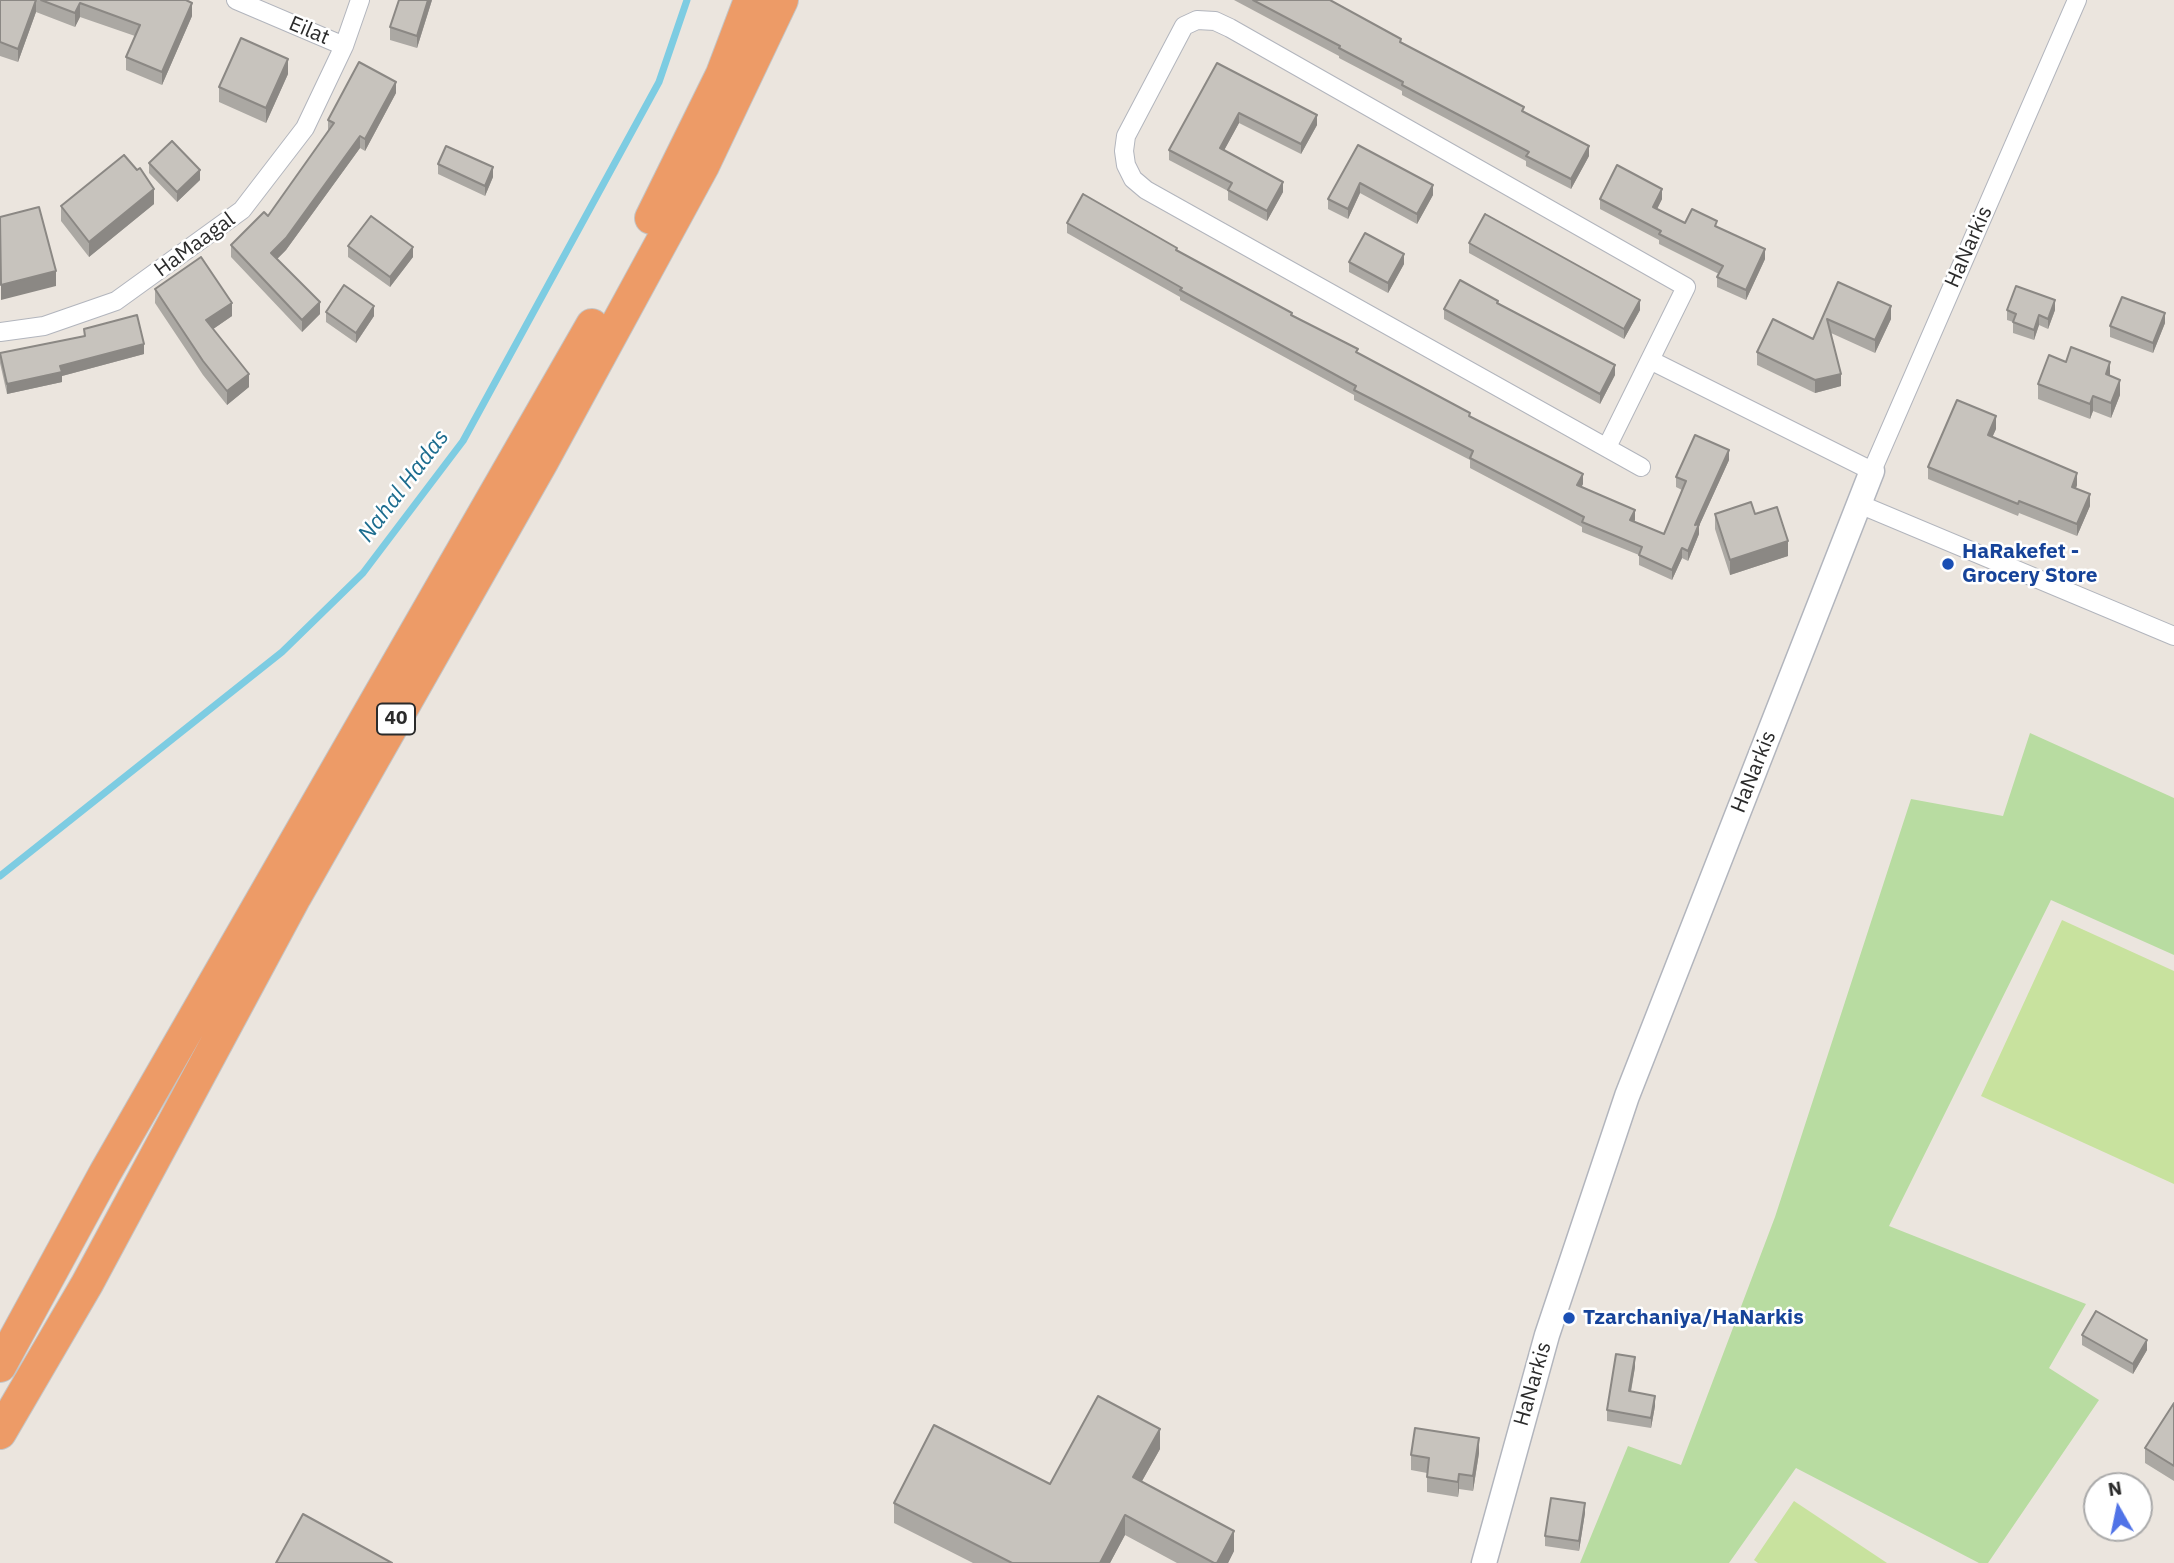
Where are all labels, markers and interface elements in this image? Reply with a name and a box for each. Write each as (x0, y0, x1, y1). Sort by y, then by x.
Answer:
street label: Eilat (285, 11, 333, 51)
street label: HaNarkis (1940, 202, 1998, 292)
street label: HaMaagal (150, 207, 240, 283)
water label: Nahal Hadas (353, 424, 455, 548)
place label: HaRakefet - Grocery Store (1962, 539, 2098, 589)
marker: HaRakefet - Grocery Store (1940, 556, 1956, 572)
road number: 40 (377, 704, 415, 734)
street label: HaNarkis (1726, 727, 1782, 817)
place label: Tzarchaniya/HaNarkis (1583, 1305, 1804, 1331)
marker: Tzarchaniya/HaNarkis (1561, 1310, 1577, 1326)
street label: HaNarkis (1509, 1339, 1557, 1429)
north arrow (2083, 1472, 2153, 1542)
text: N (2106, 1475, 2124, 1501)

